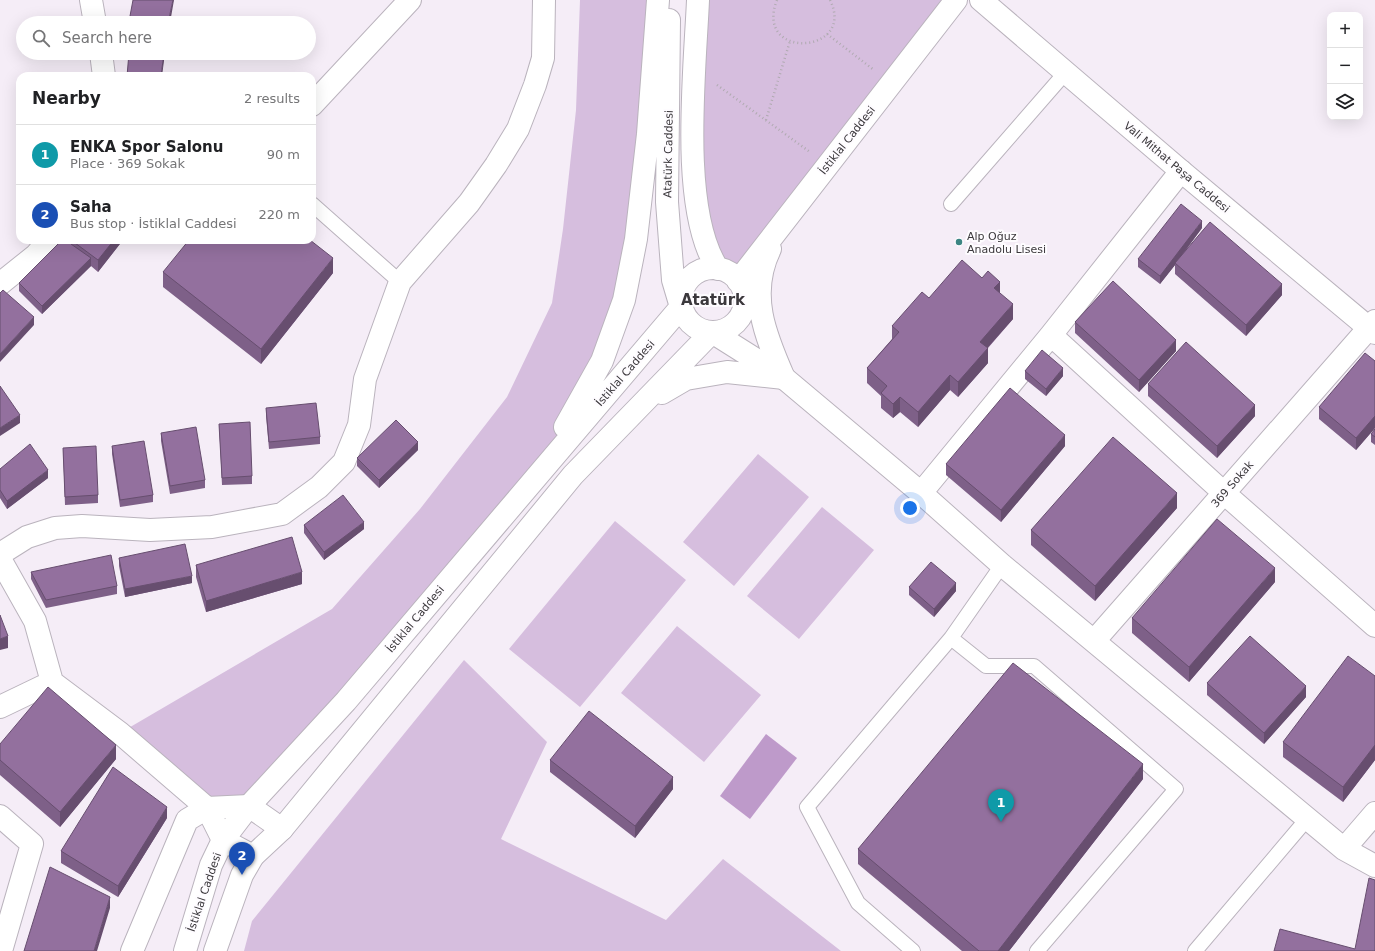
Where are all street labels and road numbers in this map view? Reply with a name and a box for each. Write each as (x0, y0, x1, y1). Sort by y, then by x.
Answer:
street label: İstiklal Caddesi (817, 104, 878, 177)
street label: Atatürk Caddesi (661, 110, 676, 198)
street label: Vali Mithat Paşa Caddesi (1121, 119, 1232, 215)
street label: İstiklal Caddesi (593, 338, 658, 409)
street label: 369 Sokak (1209, 458, 1257, 510)
street label: İstiklal Caddesi (384, 583, 447, 655)
street label: İstiklal Caddesi (185, 851, 224, 934)

